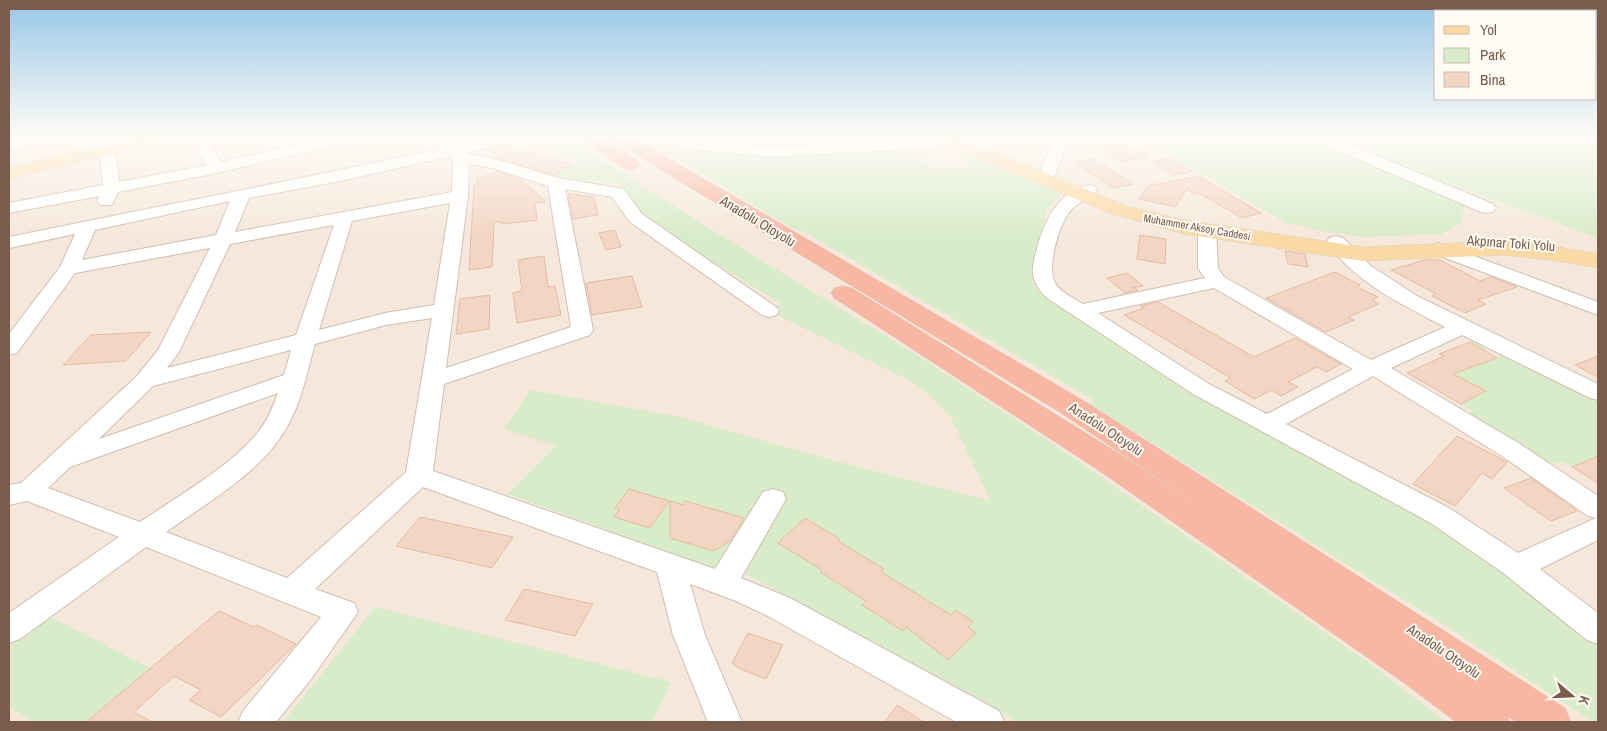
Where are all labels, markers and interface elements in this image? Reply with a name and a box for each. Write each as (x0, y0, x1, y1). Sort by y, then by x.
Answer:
legend (1434, 10, 1597, 100)
text: Yol (1480, 19, 1497, 40)
text: Park (1480, 44, 1506, 65)
text: Bina (1480, 69, 1505, 90)
street label: Anadolu Otoyolu (716, 191, 799, 251)
street label: Muhammer Aksoy Caddesi (1142, 211, 1252, 243)
street label: Akpınar Toki Yolu (1465, 231, 1556, 255)
street label: Anadolu Otoyolu (1065, 398, 1146, 460)
street label: Anadolu Otoyolu (1403, 619, 1484, 682)
north arrow (1547, 671, 1597, 721)
text: K (1574, 693, 1594, 708)

